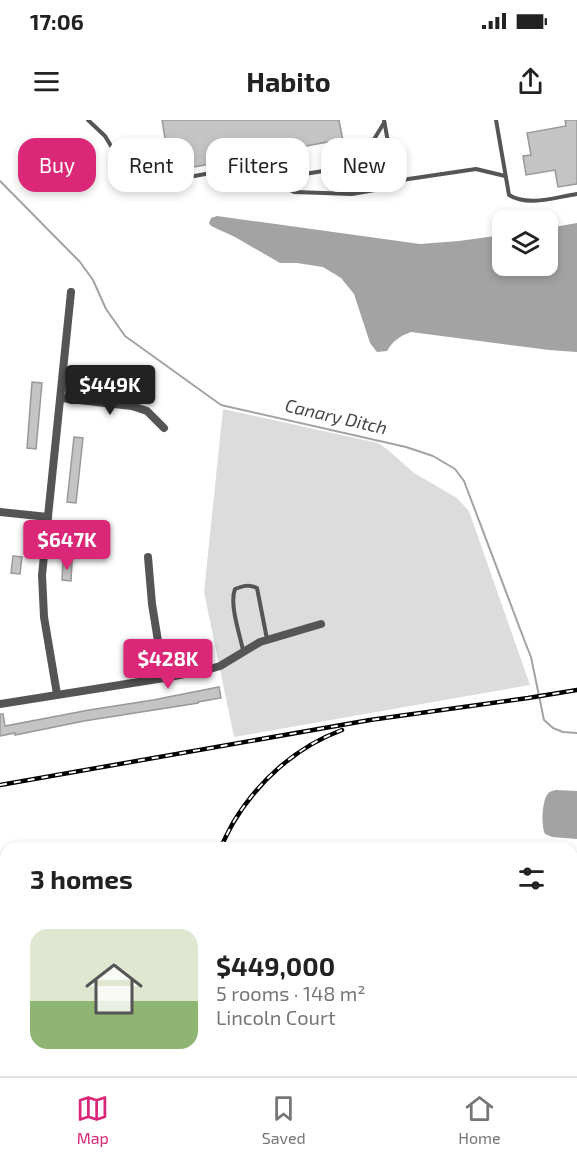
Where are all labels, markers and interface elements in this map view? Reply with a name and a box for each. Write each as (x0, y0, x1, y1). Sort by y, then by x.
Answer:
text: 17:06 (30, 8, 84, 34)
icon: menu (30, 65, 63, 98)
text: Habito (246, 65, 331, 97)
icon: share (514, 65, 547, 98)
chip: Buy (18, 138, 96, 192)
chip: Rent (108, 138, 194, 192)
chip: Filters (206, 138, 309, 192)
chip: New (321, 138, 407, 192)
map controls (492, 210, 558, 276)
button: layers (492, 210, 558, 276)
pin: $449K (68, 365, 152, 416)
text: $449K (79, 372, 141, 396)
water label: Canary Ditch (283, 394, 389, 438)
pin: $647K (25, 520, 109, 571)
text: $647K (37, 527, 97, 551)
pin: $428K (126, 639, 210, 690)
text: $428K (137, 646, 199, 670)
icon: filters (515, 862, 548, 895)
text: 3 homes (30, 863, 133, 894)
text: $449,000 (216, 950, 335, 981)
icon: home (78, 953, 150, 1025)
text: 5 rooms · 148 m² (216, 981, 366, 1005)
text: Lincoln Court (216, 1005, 336, 1029)
tab: Map (76, 1092, 109, 1147)
tab: Saved (262, 1092, 306, 1147)
tab: Home (458, 1092, 501, 1147)

